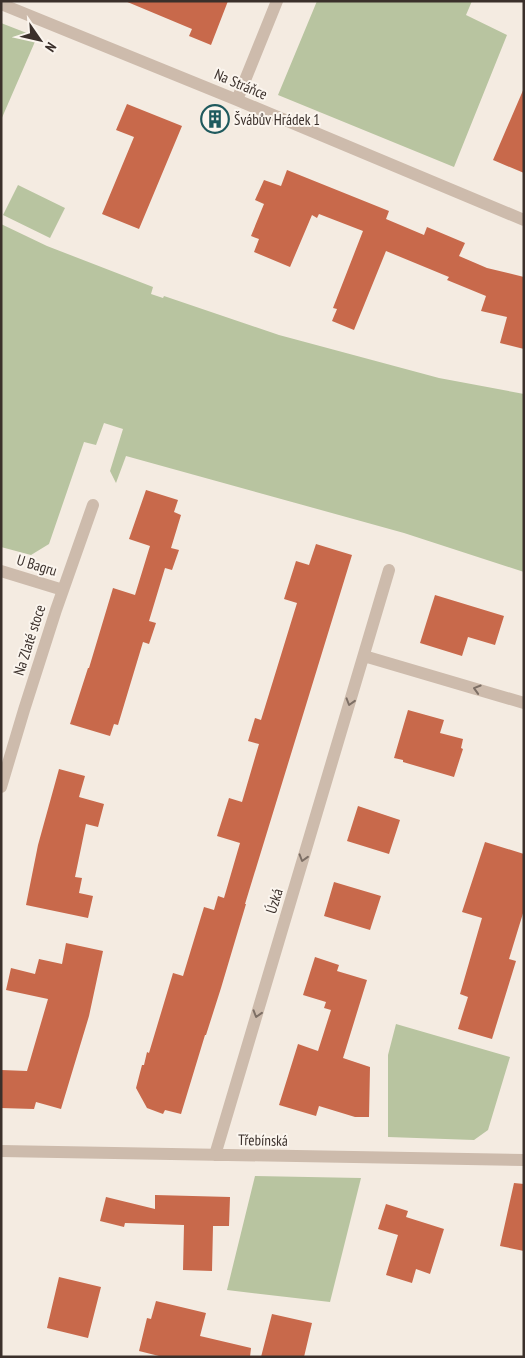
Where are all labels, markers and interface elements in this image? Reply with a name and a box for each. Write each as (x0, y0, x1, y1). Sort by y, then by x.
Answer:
north arrow (15, 15, 65, 65)
text: N (41, 39, 60, 55)
street label: Na Stráňce (212, 64, 270, 104)
building icon: Švábův Hrádek 1 (200, 104, 230, 134)
place label: Švábův Hrádek 1 (234, 110, 320, 129)
street label: U Bagru (15, 550, 59, 580)
street label: Na Zlaté stoce (9, 602, 49, 678)
one-way arrow (473, 685, 482, 695)
one-way arrow (345, 698, 355, 706)
one-way arrow (299, 854, 309, 862)
street label: Úzká (261, 886, 287, 916)
one-way arrow (252, 1009, 262, 1018)
street label: Třebínská (238, 1130, 288, 1150)

